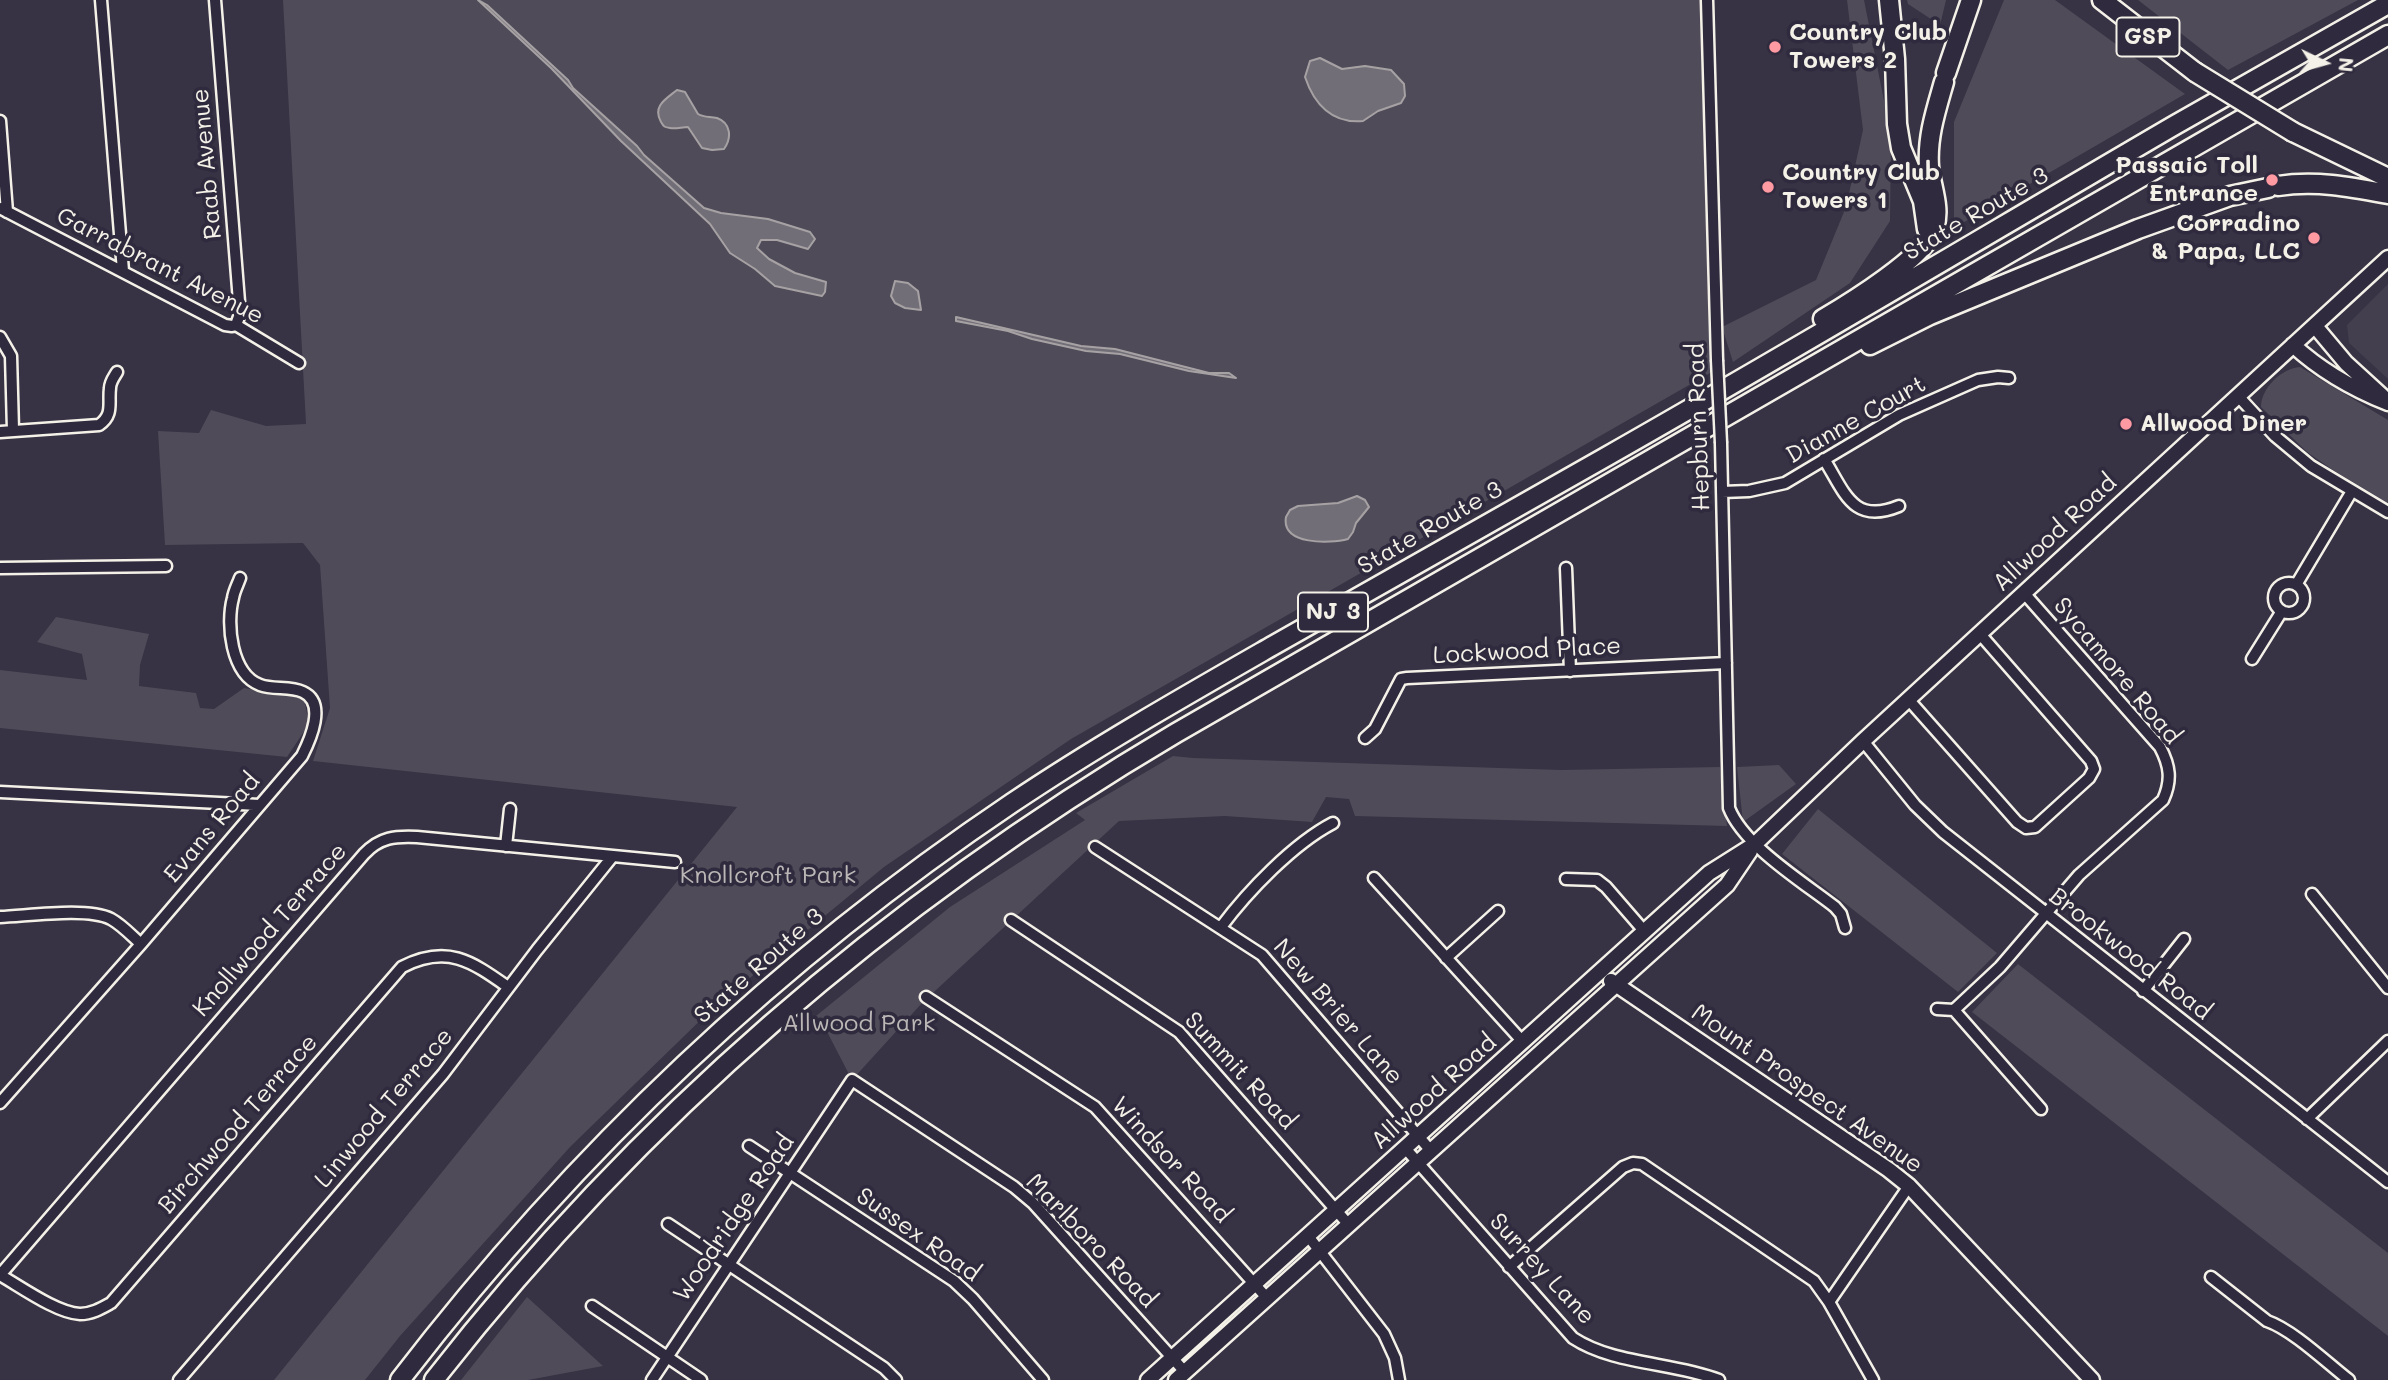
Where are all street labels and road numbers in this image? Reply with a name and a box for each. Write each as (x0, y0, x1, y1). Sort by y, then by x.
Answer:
road number: GSP (2116, 18, 2180, 56)
street label: Raab Avenue (186, 87, 228, 241)
street label: State Route 3 (1899, 161, 2053, 267)
street label: Garrabrant Avenue (52, 201, 268, 331)
street label: Hepburn Road (1682, 343, 1716, 511)
street label: Dianne Court (1781, 370, 1931, 470)
street label: Allwood Road (1987, 468, 2123, 598)
street label: State Route 3 (1353, 475, 1507, 581)
road number: NJ 3 (1298, 592, 1368, 632)
street label: Sycamore Road (2047, 592, 2187, 750)
street label: Lockwood Place (1432, 632, 1622, 670)
street label: Evans Road (158, 767, 266, 889)
street label: Knollwood Terrace (187, 837, 353, 1023)
street label: Brookwood Road (2043, 882, 2217, 1026)
street label: State Route 3 (688, 902, 830, 1030)
street label: New Brier Lane (1267, 933, 1409, 1091)
street label: Mount Prospect Avenue (1686, 998, 1928, 1180)
street label: Summit Road (1178, 1006, 1302, 1136)
street label: Linwood Terrace (309, 1022, 459, 1194)
street label: Birchwood Terrace (152, 1028, 324, 1220)
street label: Allwood Road (1365, 1028, 1503, 1156)
street label: Windsor Road (1105, 1091, 1237, 1229)
street label: Woodridge Road (667, 1129, 801, 1307)
street label: Marlboro Road (1020, 1168, 1162, 1314)
street label: Sussex Road (851, 1182, 985, 1288)
street label: Surrey Lane (1483, 1207, 1601, 1331)

